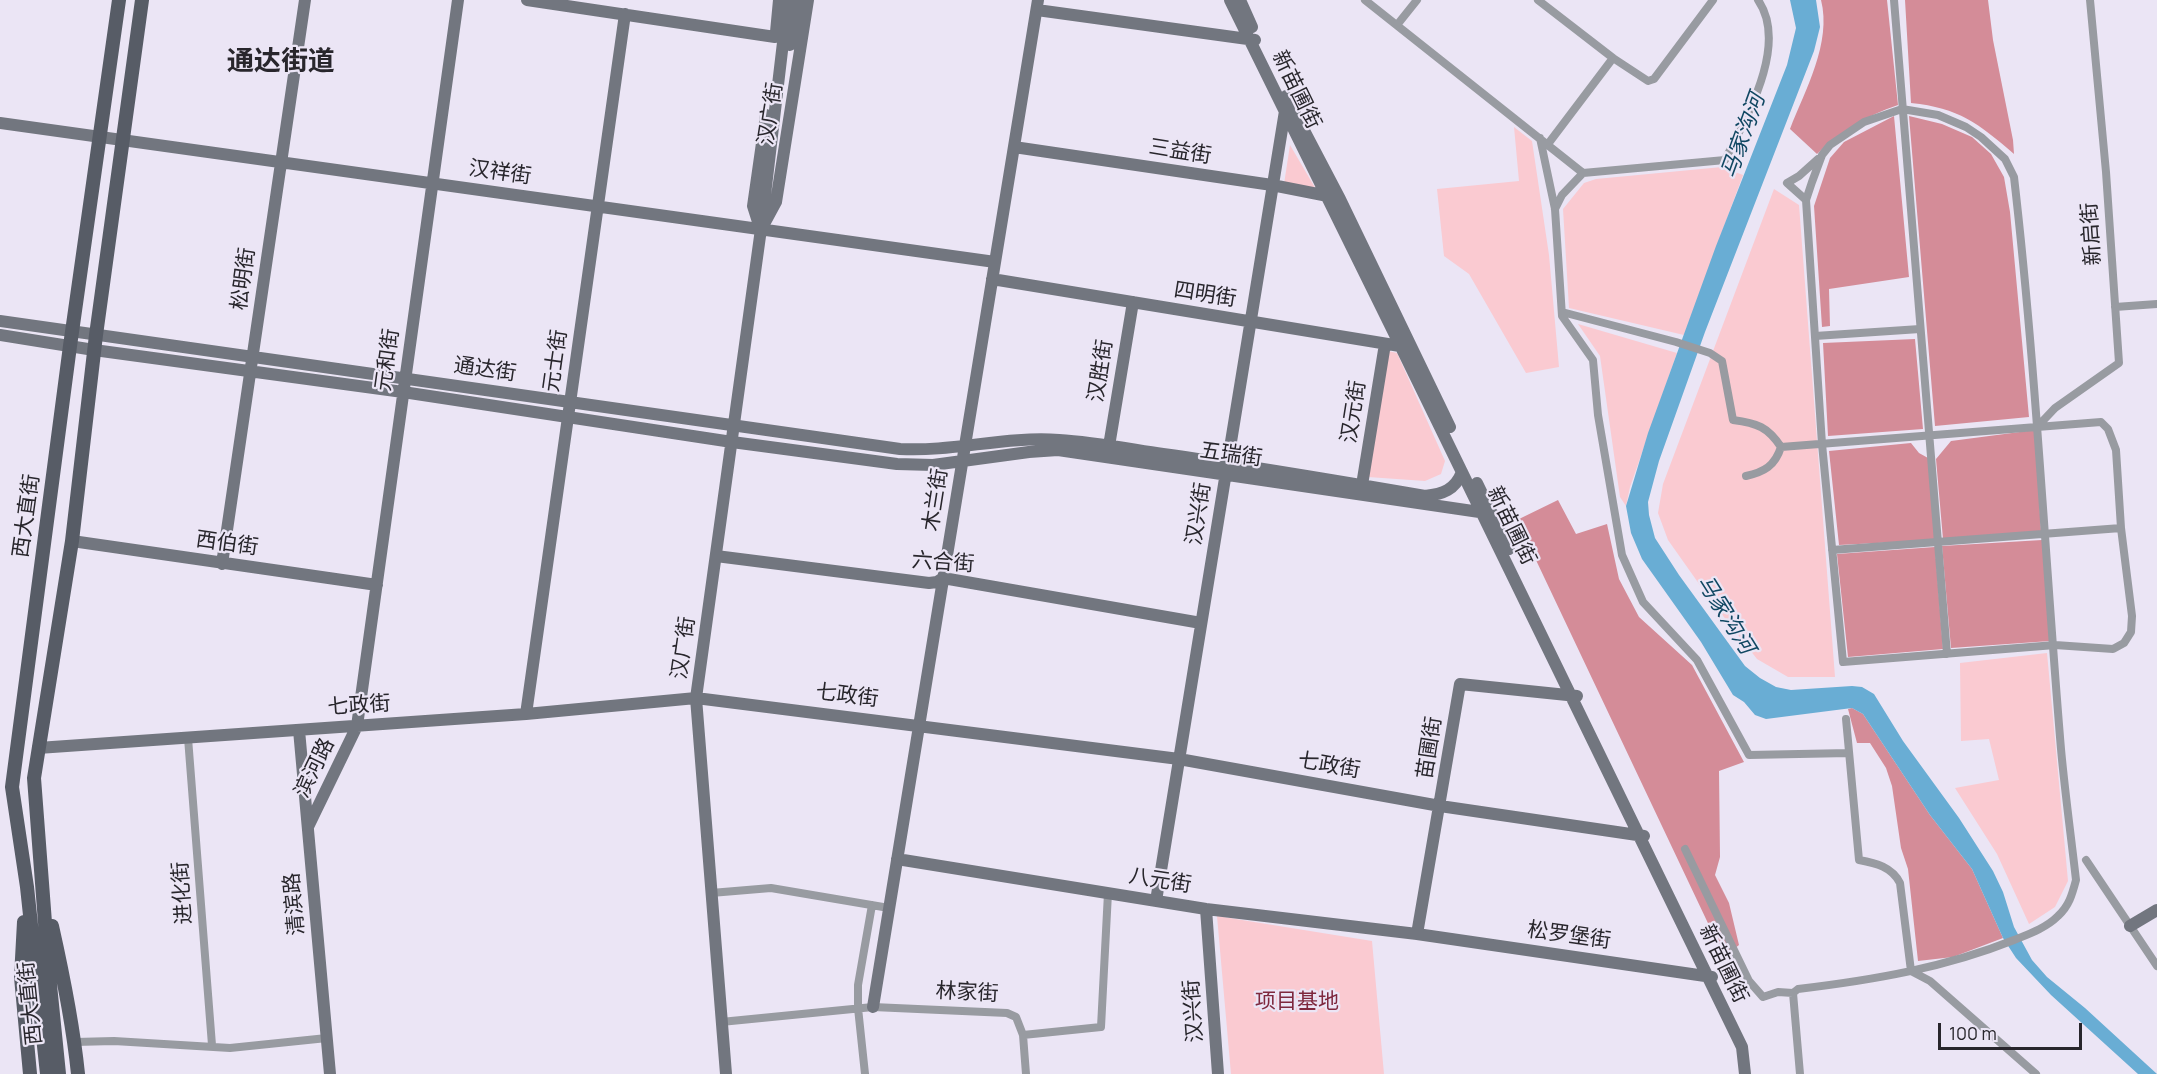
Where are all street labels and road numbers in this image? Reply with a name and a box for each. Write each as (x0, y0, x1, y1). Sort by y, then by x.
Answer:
street label: 新苗圃街 (1266, 47, 1326, 133)
street label: 汉广街 (754, 81, 788, 147)
street label: 三益街 (1147, 135, 1213, 169)
street label: 汉祥街 (467, 156, 533, 190)
street label: 新启街 (2077, 202, 2107, 266)
street label: 松明街 (227, 246, 261, 312)
street label: 四明街 (1172, 278, 1238, 312)
street label: 元和街 (371, 327, 405, 393)
street label: 元士街 (539, 328, 573, 394)
street label: 汉胜街 (1084, 338, 1118, 404)
street label: 通达街 (452, 353, 518, 387)
street label: 汉元街 (1337, 379, 1371, 445)
street label: 五瑞街 (1198, 438, 1264, 472)
street label: 木兰街 (919, 467, 953, 533)
street label: 西大直街 (9, 473, 45, 559)
street label: 汉兴街 (1182, 481, 1216, 547)
street label: 新苗圃街 (1481, 483, 1541, 569)
street label: 西伯街 (194, 527, 260, 561)
street label: 六合街 (911, 548, 975, 578)
street label: 汉广街 (667, 615, 701, 681)
street label: 七政街 (814, 680, 880, 712)
street label: 七政街 (327, 691, 391, 721)
street label: 苗圃街 (1413, 715, 1447, 781)
street label: 滨河路 (290, 734, 340, 802)
street label: 七政街 (1296, 748, 1362, 784)
street label: 进化街 (168, 861, 198, 925)
street label: 八元街 (1127, 864, 1193, 898)
street label: 清滨路 (280, 872, 310, 936)
street label: 松罗堡街 (1526, 918, 1612, 954)
street label: 新苗圃街 (1693, 921, 1753, 1007)
street label: 西大直街 (14, 960, 48, 1046)
street label: 林家街 (935, 979, 999, 1007)
street label: 汉兴街 (1179, 979, 1209, 1043)

